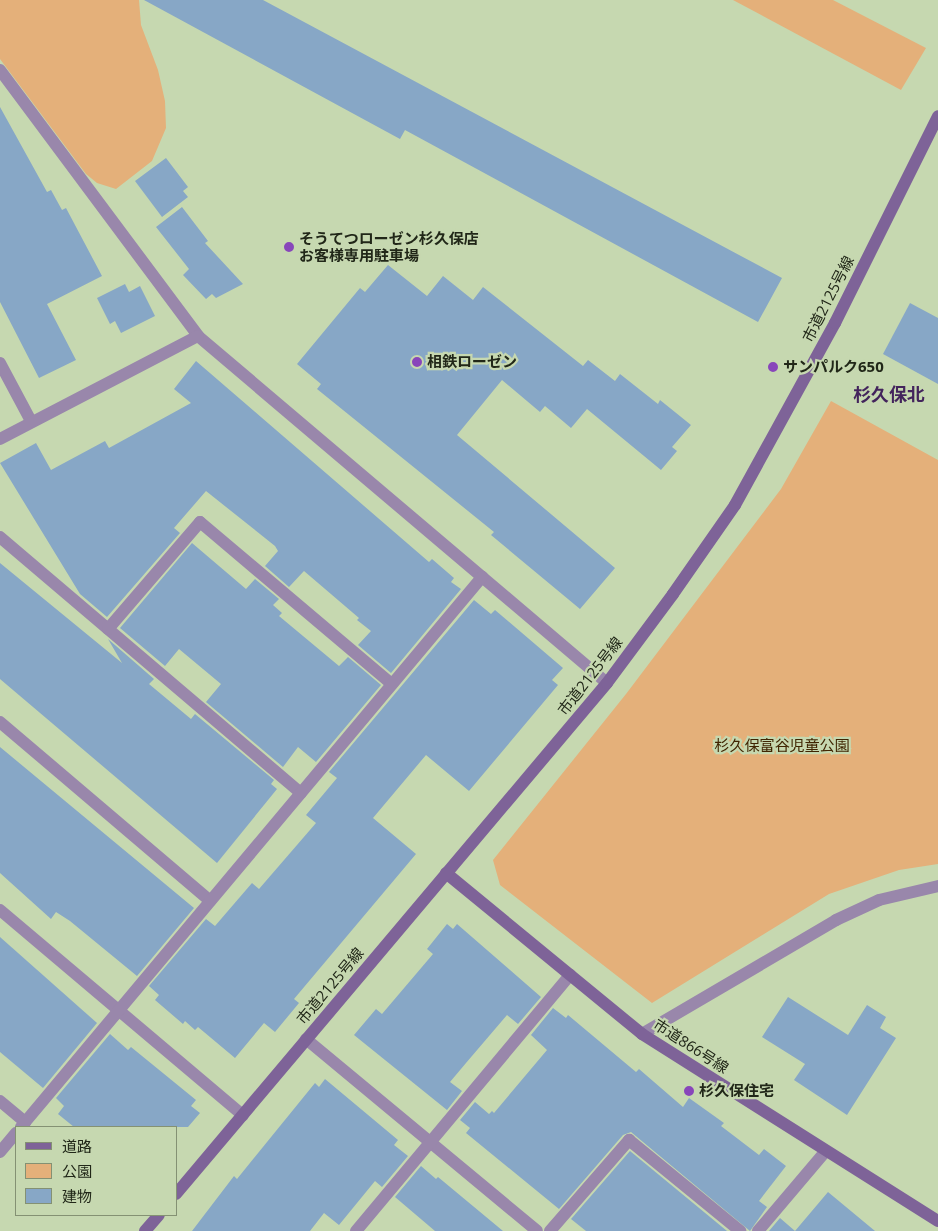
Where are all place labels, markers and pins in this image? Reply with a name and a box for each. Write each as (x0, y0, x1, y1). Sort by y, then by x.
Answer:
place label: そうてつローゼン杉久保店 お客様専用駐車場 (299, 229, 479, 264)
marker: そうてつローゼン杉久保店 お客様専用駐車場 (283, 241, 295, 253)
place label: 相鉄ローゼン (427, 353, 517, 371)
marker: 相鉄ローゼン (411, 356, 423, 368)
place label: サンパルク650 (783, 358, 884, 376)
marker: サンパルク650 (767, 361, 779, 373)
place label: 杉久保住宅 (699, 1082, 774, 1100)
marker: 杉久保住宅 (683, 1085, 695, 1097)

